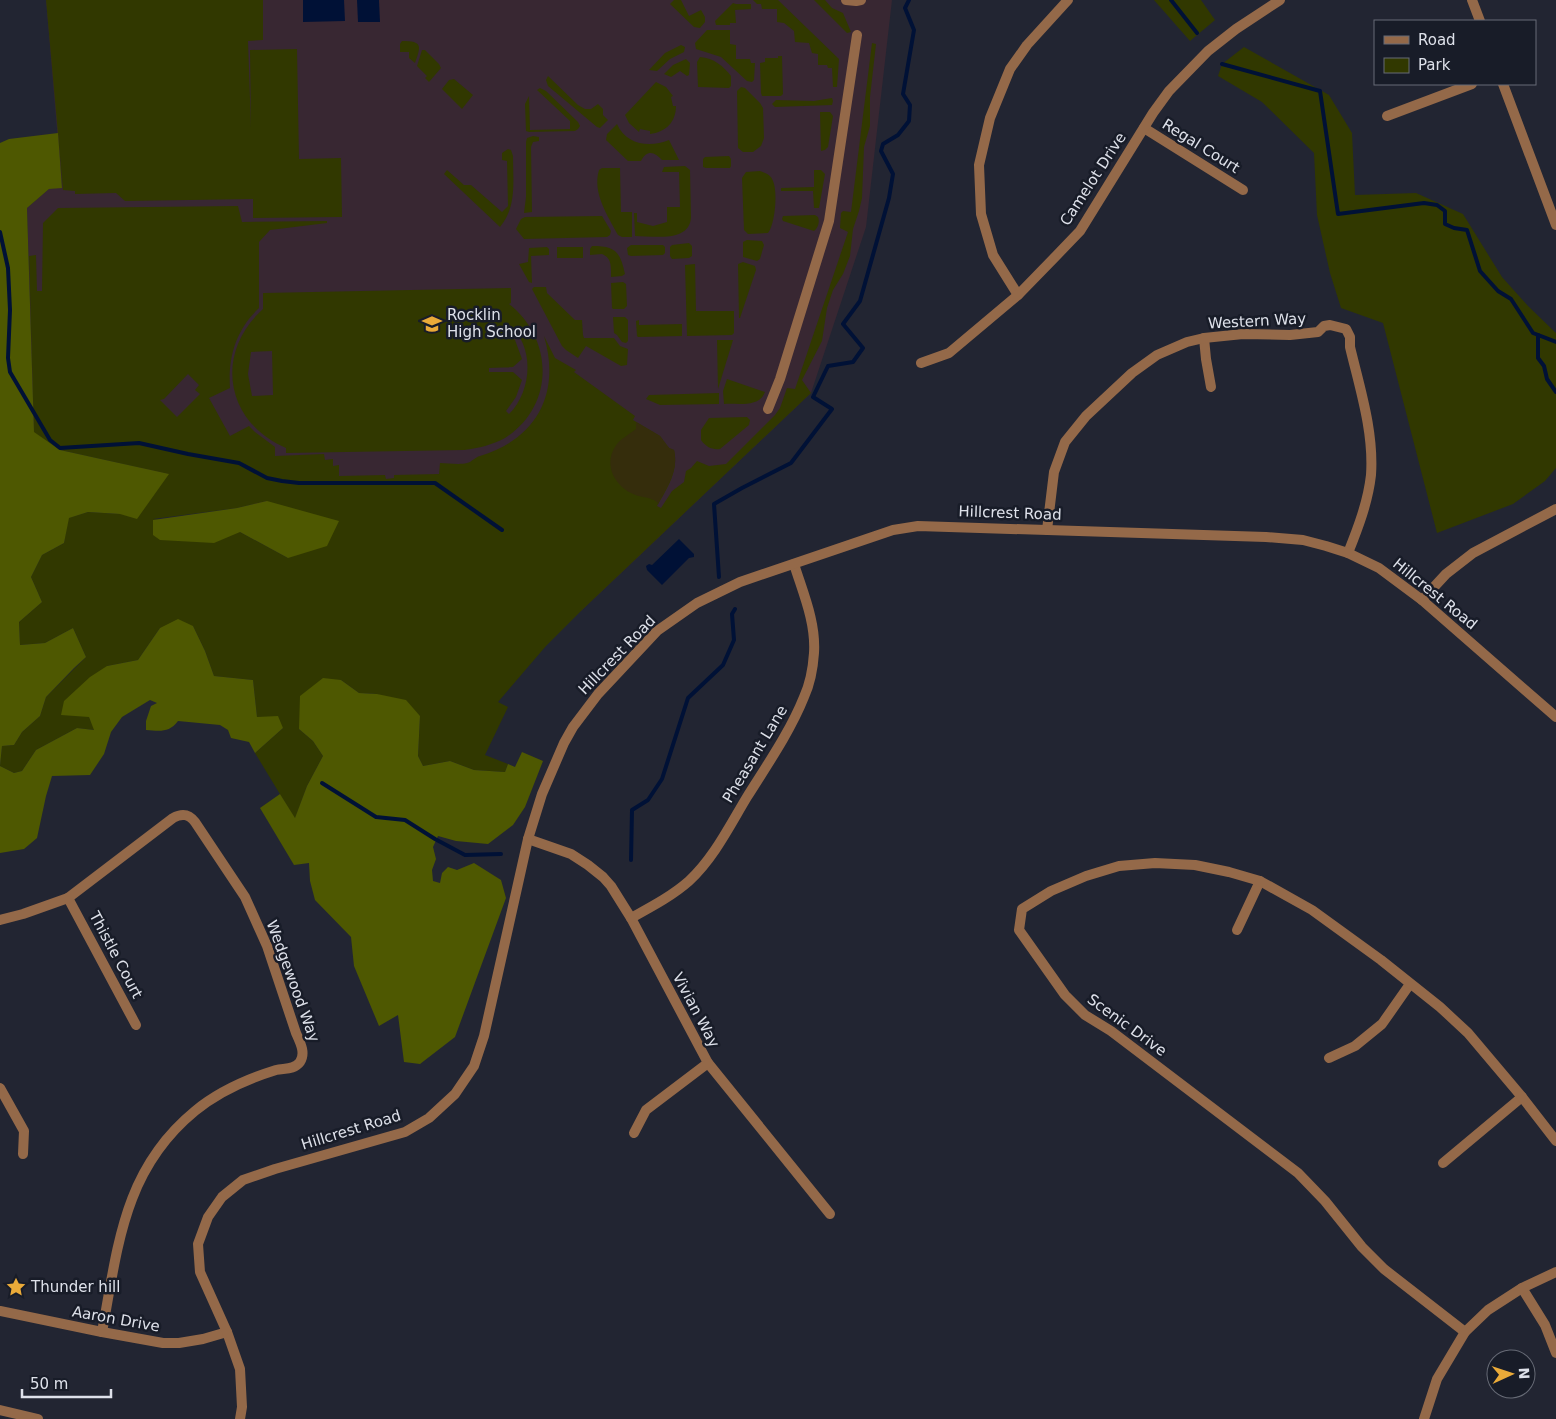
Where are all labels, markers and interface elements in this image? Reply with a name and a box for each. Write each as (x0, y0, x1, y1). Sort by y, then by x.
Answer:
legend (1374, 20, 1536, 85)
text: Road (1418, 31, 1456, 49)
text: Park (1418, 56, 1451, 74)
street label: Regal Court (1159, 115, 1243, 177)
street label: Camelot Drive (1056, 129, 1130, 229)
place label: Rocklin High School (447, 306, 536, 341)
street label: Western Way (1207, 309, 1307, 333)
school or university icon: Rocklin High School (421, 313, 443, 335)
street label: Hillcrest Road (958, 502, 1062, 524)
street label: Hillcrest Road (1389, 555, 1481, 633)
street label: Hillcrest Road (575, 612, 659, 698)
street label: Pheasant Lane (719, 702, 791, 806)
street label: Thistle Court (85, 908, 147, 1002)
street label: Wedgewood Way (263, 918, 323, 1044)
street label: Vivian Way (669, 969, 723, 1051)
street label: Scenic Drive (1084, 990, 1170, 1060)
street label: Hillcrest Road (299, 1106, 403, 1154)
place icon: Thunder hill (5, 1276, 27, 1298)
place label: Thunder hill (30, 1278, 120, 1296)
street label: Aaron Drive (71, 1302, 161, 1336)
north arrow (1486, 1349, 1536, 1399)
scale bar (22, 1366, 111, 1398)
text: N (1516, 1367, 1532, 1380)
text: 50 m (30, 1375, 68, 1393)

